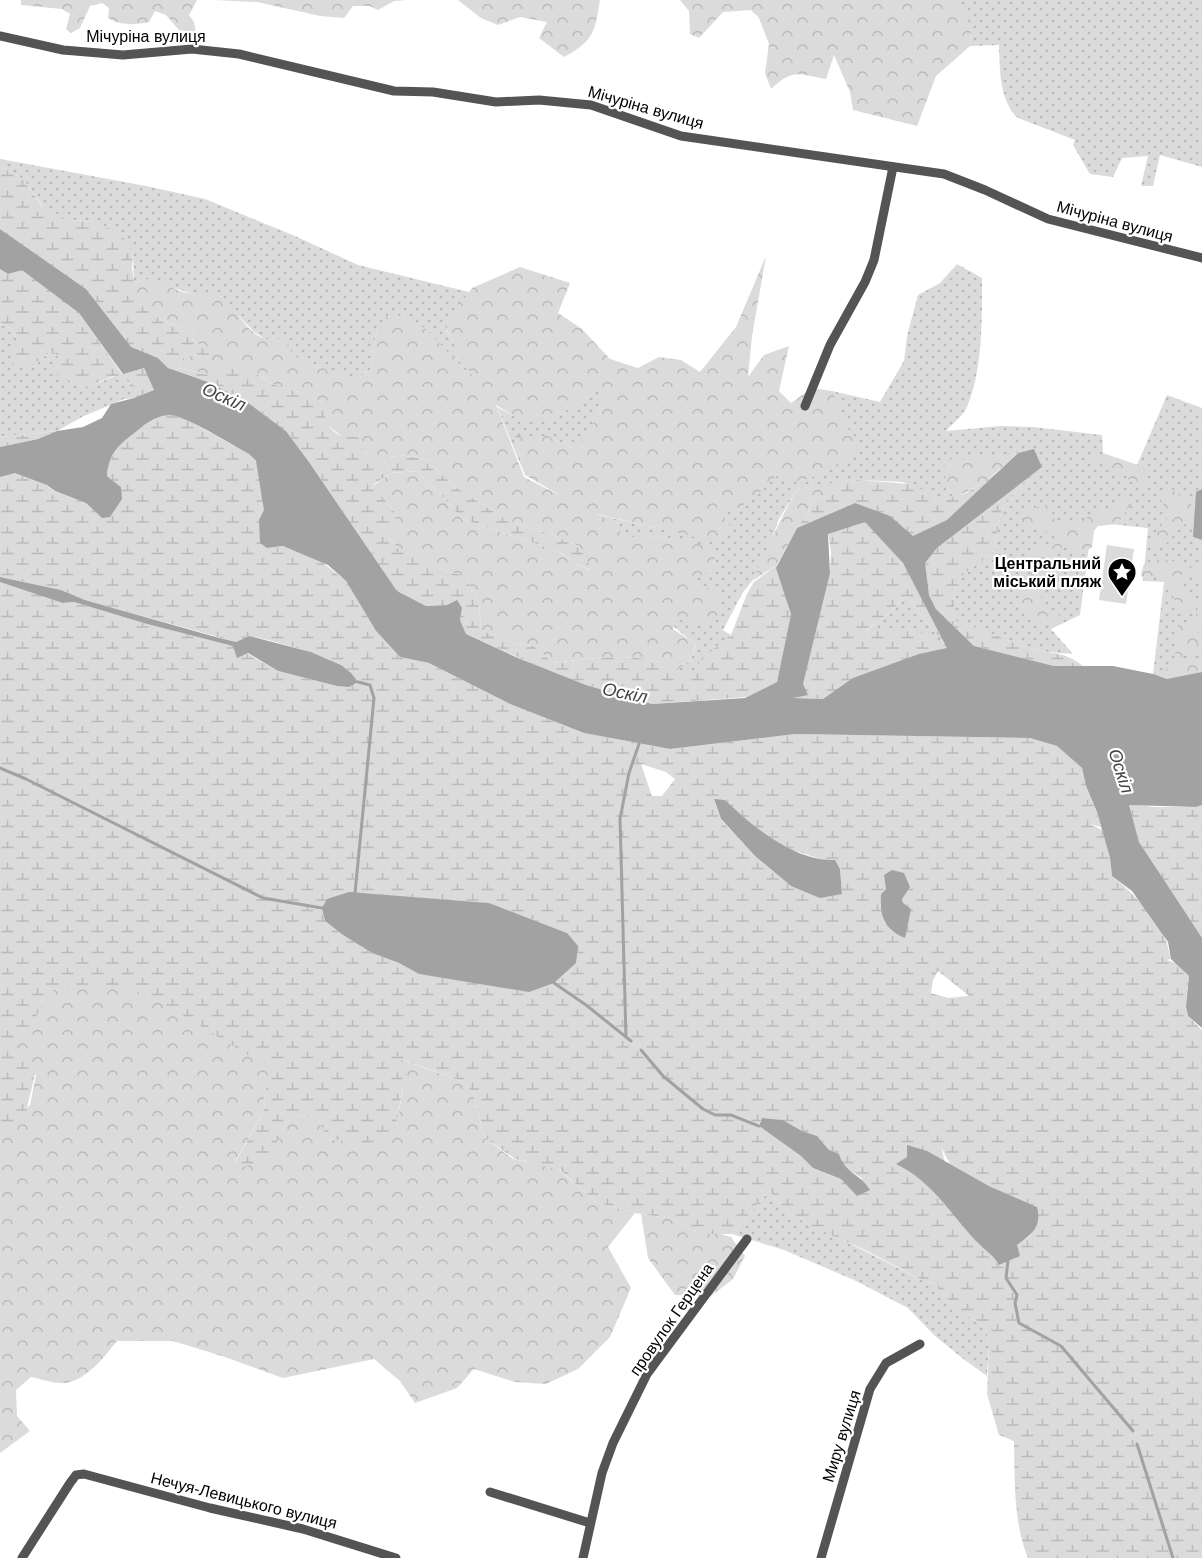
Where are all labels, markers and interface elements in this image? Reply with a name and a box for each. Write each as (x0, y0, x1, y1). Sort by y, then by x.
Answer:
street label: Мічуріна вулиця (86, 28, 206, 45)
street label: Мічуріна вулиця (586, 83, 706, 132)
street label: Мічуріна вулиця (1055, 198, 1175, 245)
water label: Оскіл (199, 379, 249, 415)
place label: Центральний міський пляж (993, 555, 1102, 590)
place icon: Центральний міський пляж (1106, 556, 1138, 598)
water label: Оскіл (601, 679, 649, 707)
water label: Оскіл (1104, 746, 1138, 796)
street label: провулок Герцена (626, 1260, 717, 1379)
street label: Миру вулиця (819, 1388, 864, 1484)
street label: Нечуя-Левицького вулиця (149, 1469, 339, 1532)

